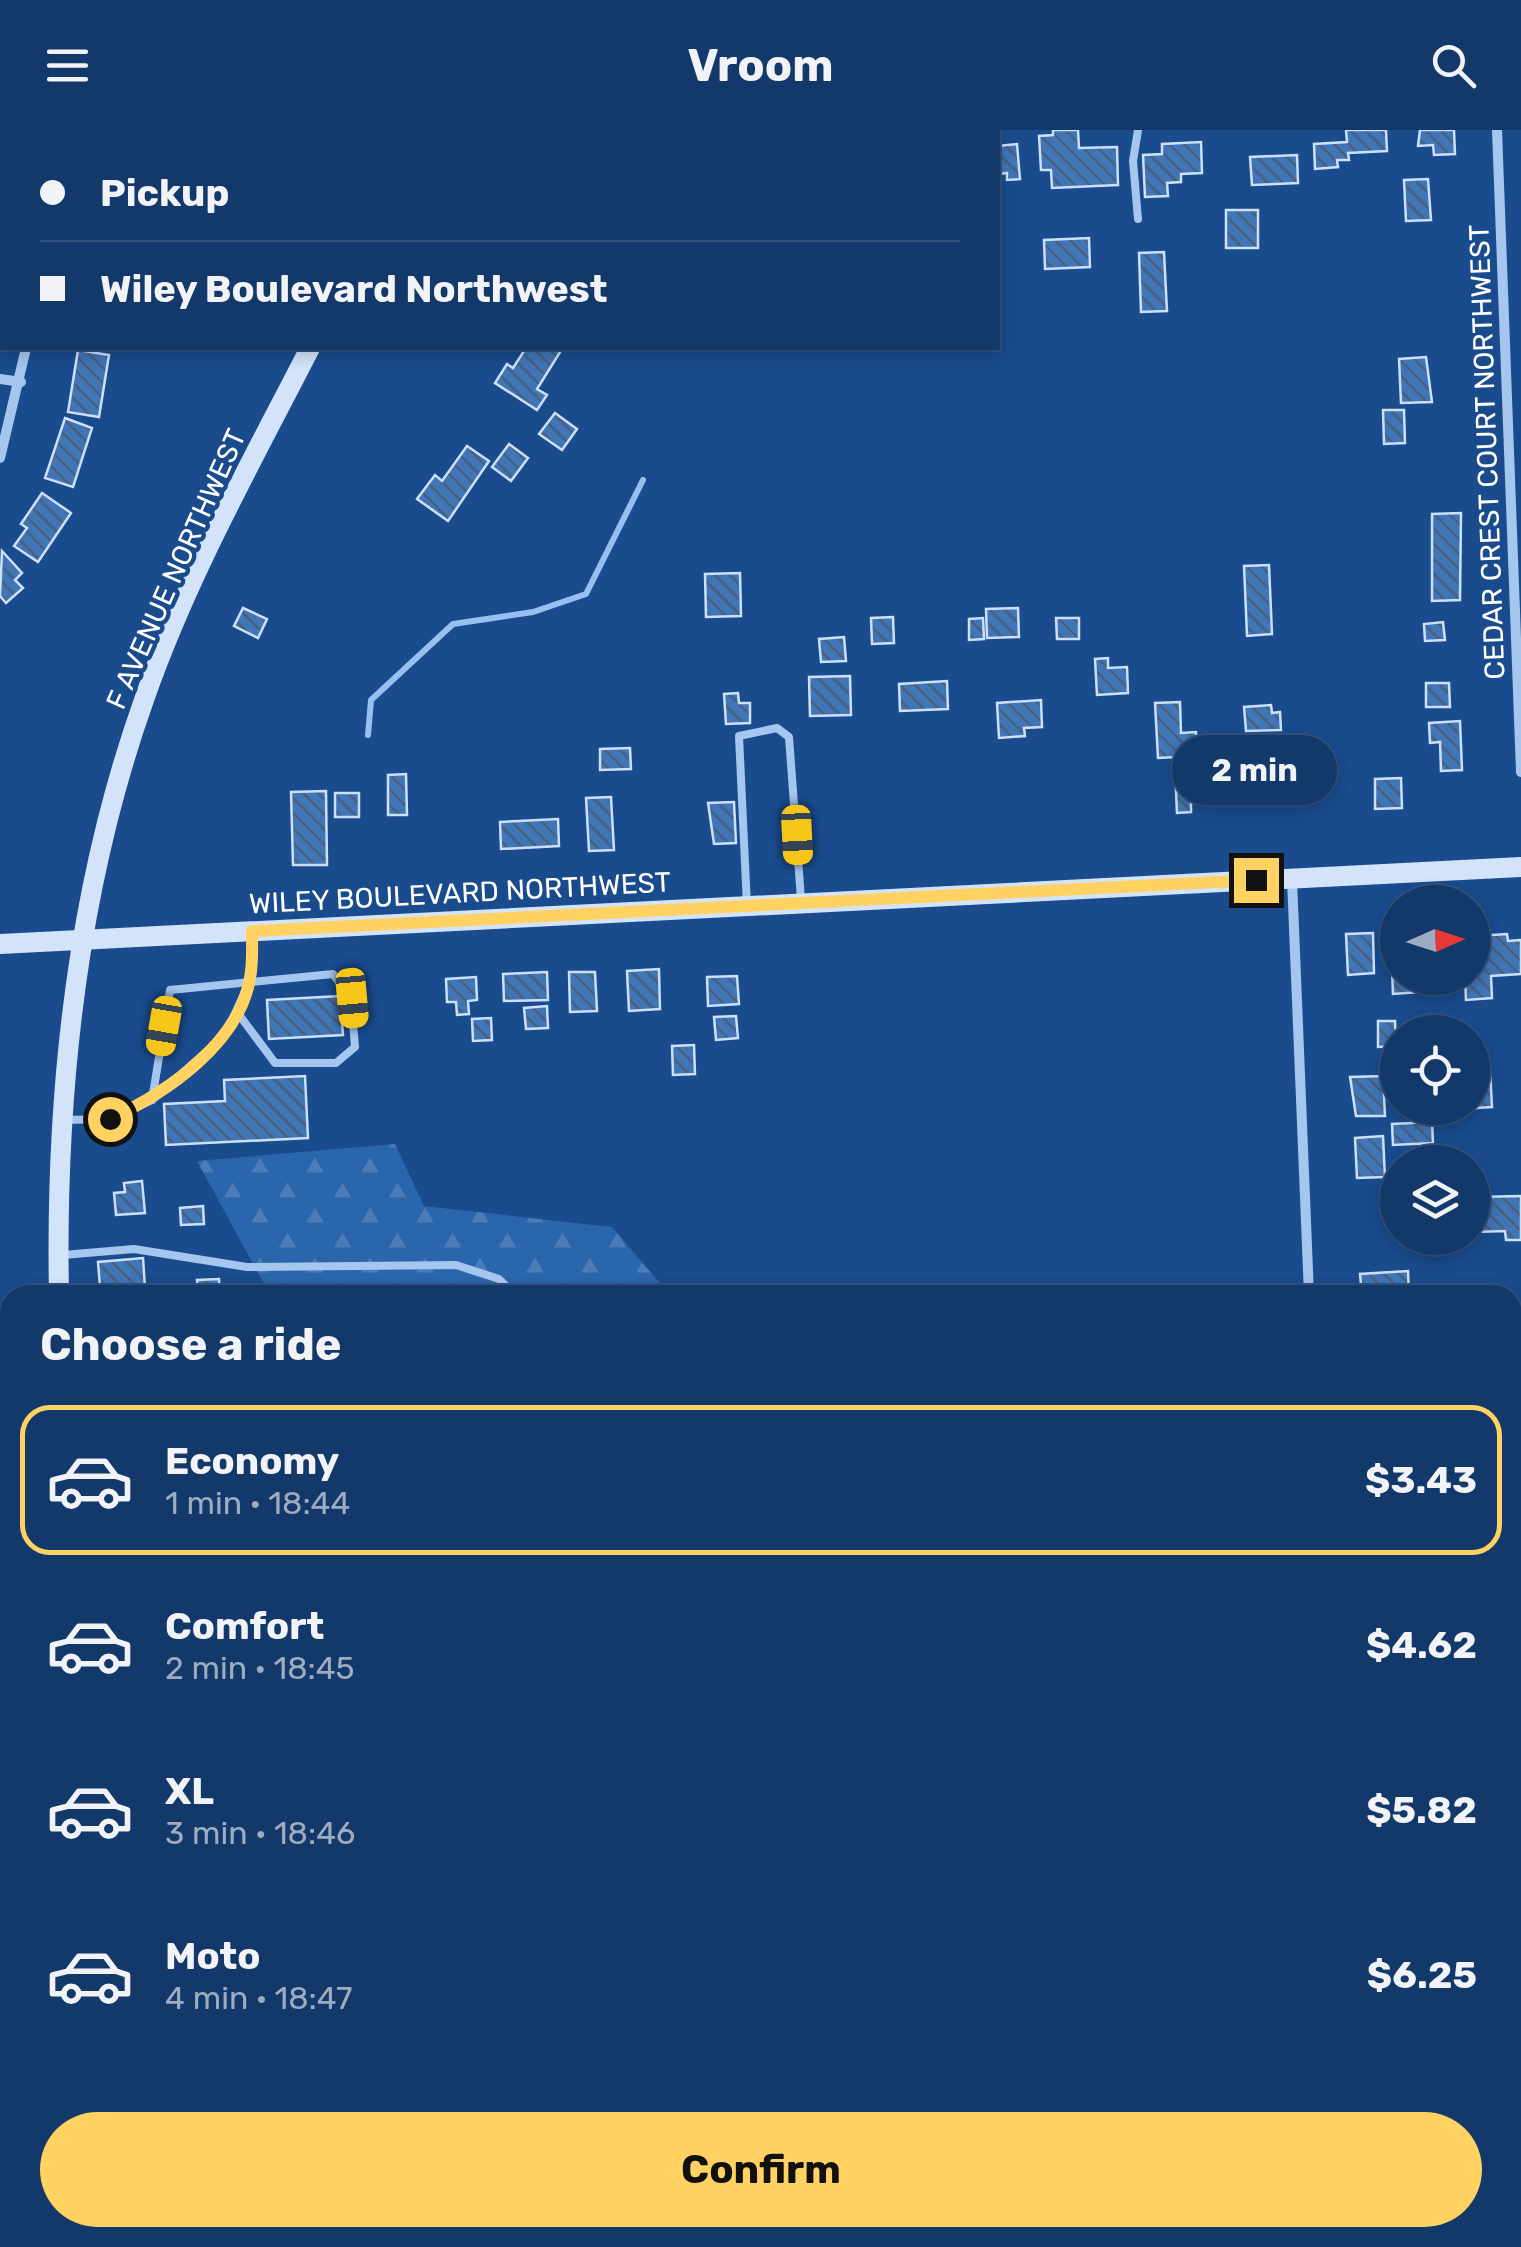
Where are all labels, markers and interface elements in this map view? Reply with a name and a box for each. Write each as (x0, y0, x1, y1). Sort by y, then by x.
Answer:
icon: menu (40, 38, 95, 93)
icon: search (1426, 38, 1481, 93)
text: Vroom (687, 39, 834, 92)
text: Pickup (100, 170, 229, 216)
street label: CEDAR CREST COURT NORTHWEST (1463, 224, 1511, 680)
text: Wiley Boulevard Northwest (100, 266, 608, 312)
street label: F AVENUE NORTHWEST (99, 424, 253, 714)
callout: 2 min (1174, 735, 1338, 805)
text: 2 min (1211, 751, 1298, 789)
car (780, 804, 814, 866)
route end (1234, 858, 1279, 903)
street label: WILEY BOULEVARD NORTHWEST (248, 865, 672, 921)
north arrow (1380, 885, 1490, 995)
map controls (1380, 885, 1490, 1255)
car (334, 967, 370, 1029)
car (144, 994, 184, 1058)
button: locate (1380, 1015, 1490, 1125)
route start (88, 1097, 133, 1142)
button: layers (1380, 1145, 1490, 1255)
text: Choose a ride (40, 1318, 342, 1371)
icon: car (45, 1435, 135, 1525)
text: Economy (165, 1438, 339, 1484)
text: $3.43 (1365, 1457, 1477, 1503)
text: 1 min · 18:44 (165, 1484, 350, 1522)
icon: car (45, 1600, 135, 1690)
text: Comfort (165, 1603, 324, 1649)
text: $4.62 (1366, 1622, 1477, 1668)
text: 2 min · 18:45 (165, 1649, 355, 1687)
icon: car (45, 1765, 135, 1855)
text: XL (165, 1768, 214, 1814)
text: $5.82 (1366, 1787, 1477, 1833)
text: 3 min · 18:46 (165, 1814, 355, 1852)
icon: car (45, 1930, 135, 2020)
text: Moto (165, 1933, 261, 1979)
text: $6.25 (1367, 1952, 1477, 1998)
text: 4 min · 18:47 (165, 1979, 353, 2017)
button: Confirm (40, 2112, 1482, 2227)

